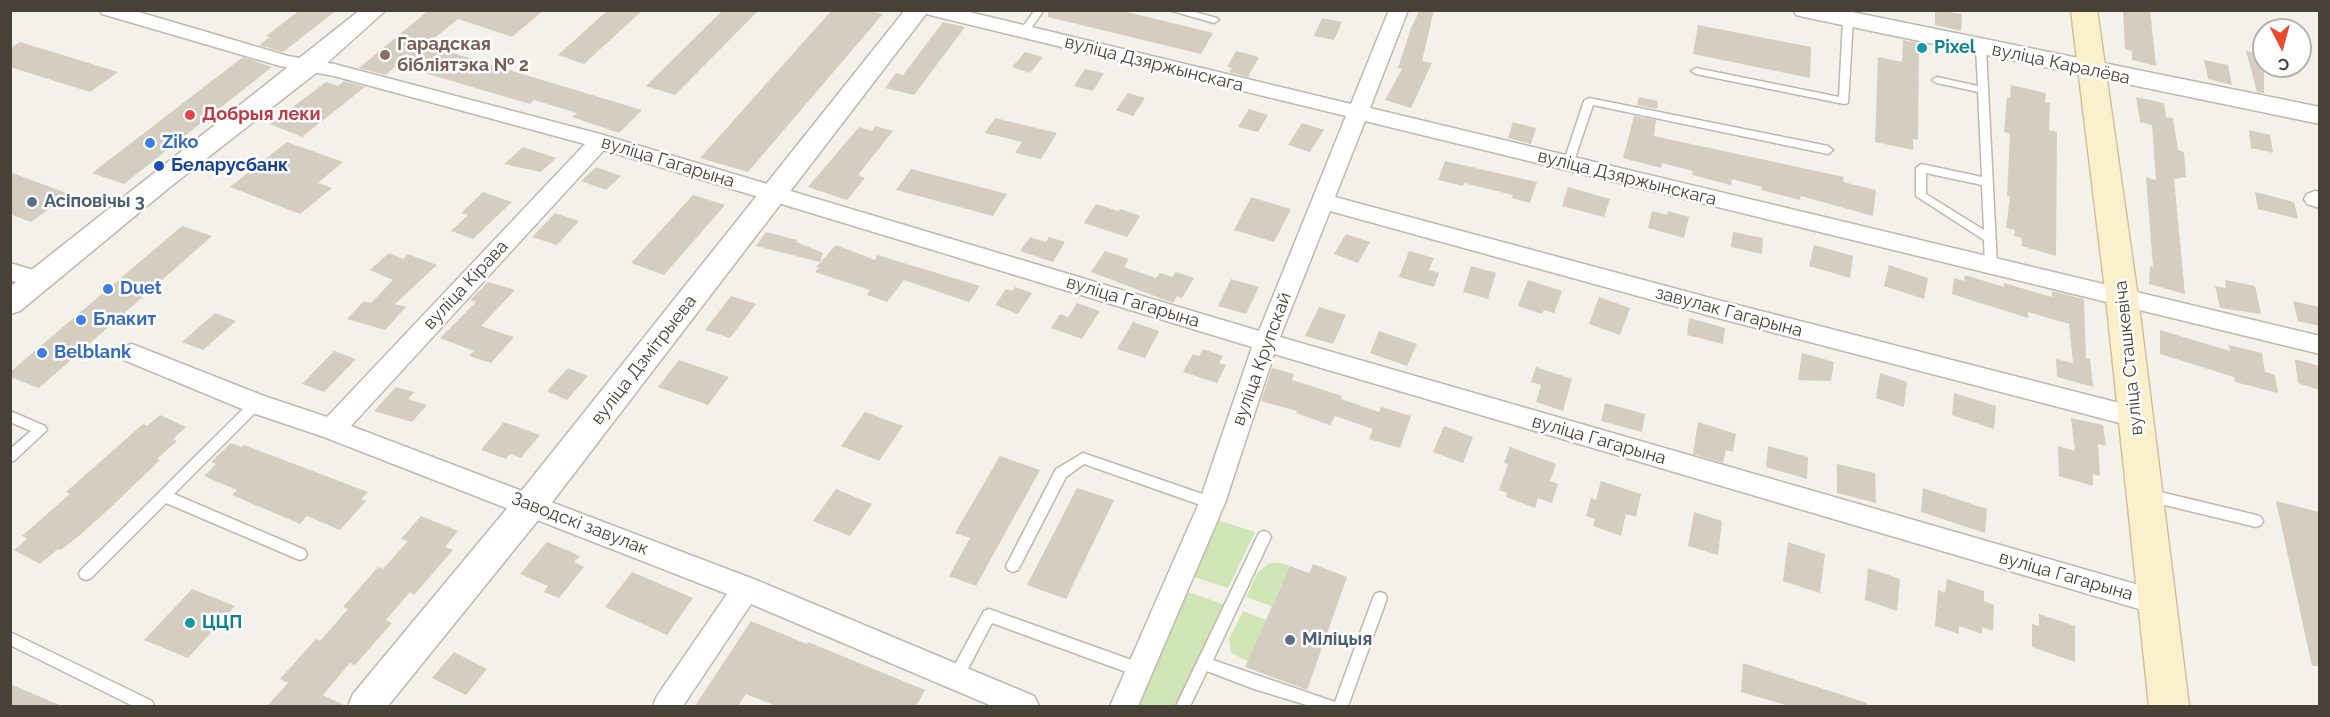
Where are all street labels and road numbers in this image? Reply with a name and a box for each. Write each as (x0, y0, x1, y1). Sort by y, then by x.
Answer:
street label: вуліца Дзяржынскага (1062, 31, 1246, 97)
street label: вуліца Каралёва (1990, 39, 2132, 89)
street label: вуліца Гагарына (599, 131, 737, 193)
street label: вуліца Дзяржынскага (1535, 145, 1719, 211)
street label: вуліца Кірава (419, 236, 513, 334)
street label: вуліца Гагарына (1064, 271, 1202, 333)
street label: вуліца Сташкевіча (2110, 280, 2148, 436)
street label: завулак Гагарына (1653, 282, 1805, 342)
street label: вуліца Крупскай (1228, 289, 1296, 429)
street label: вуліца Дзмітрыева (587, 291, 701, 429)
street label: вуліца Гагарына (1530, 411, 1668, 469)
street label: Заводскі завулак (508, 488, 652, 560)
street label: вуліца Гагарына (1997, 547, 2135, 605)

